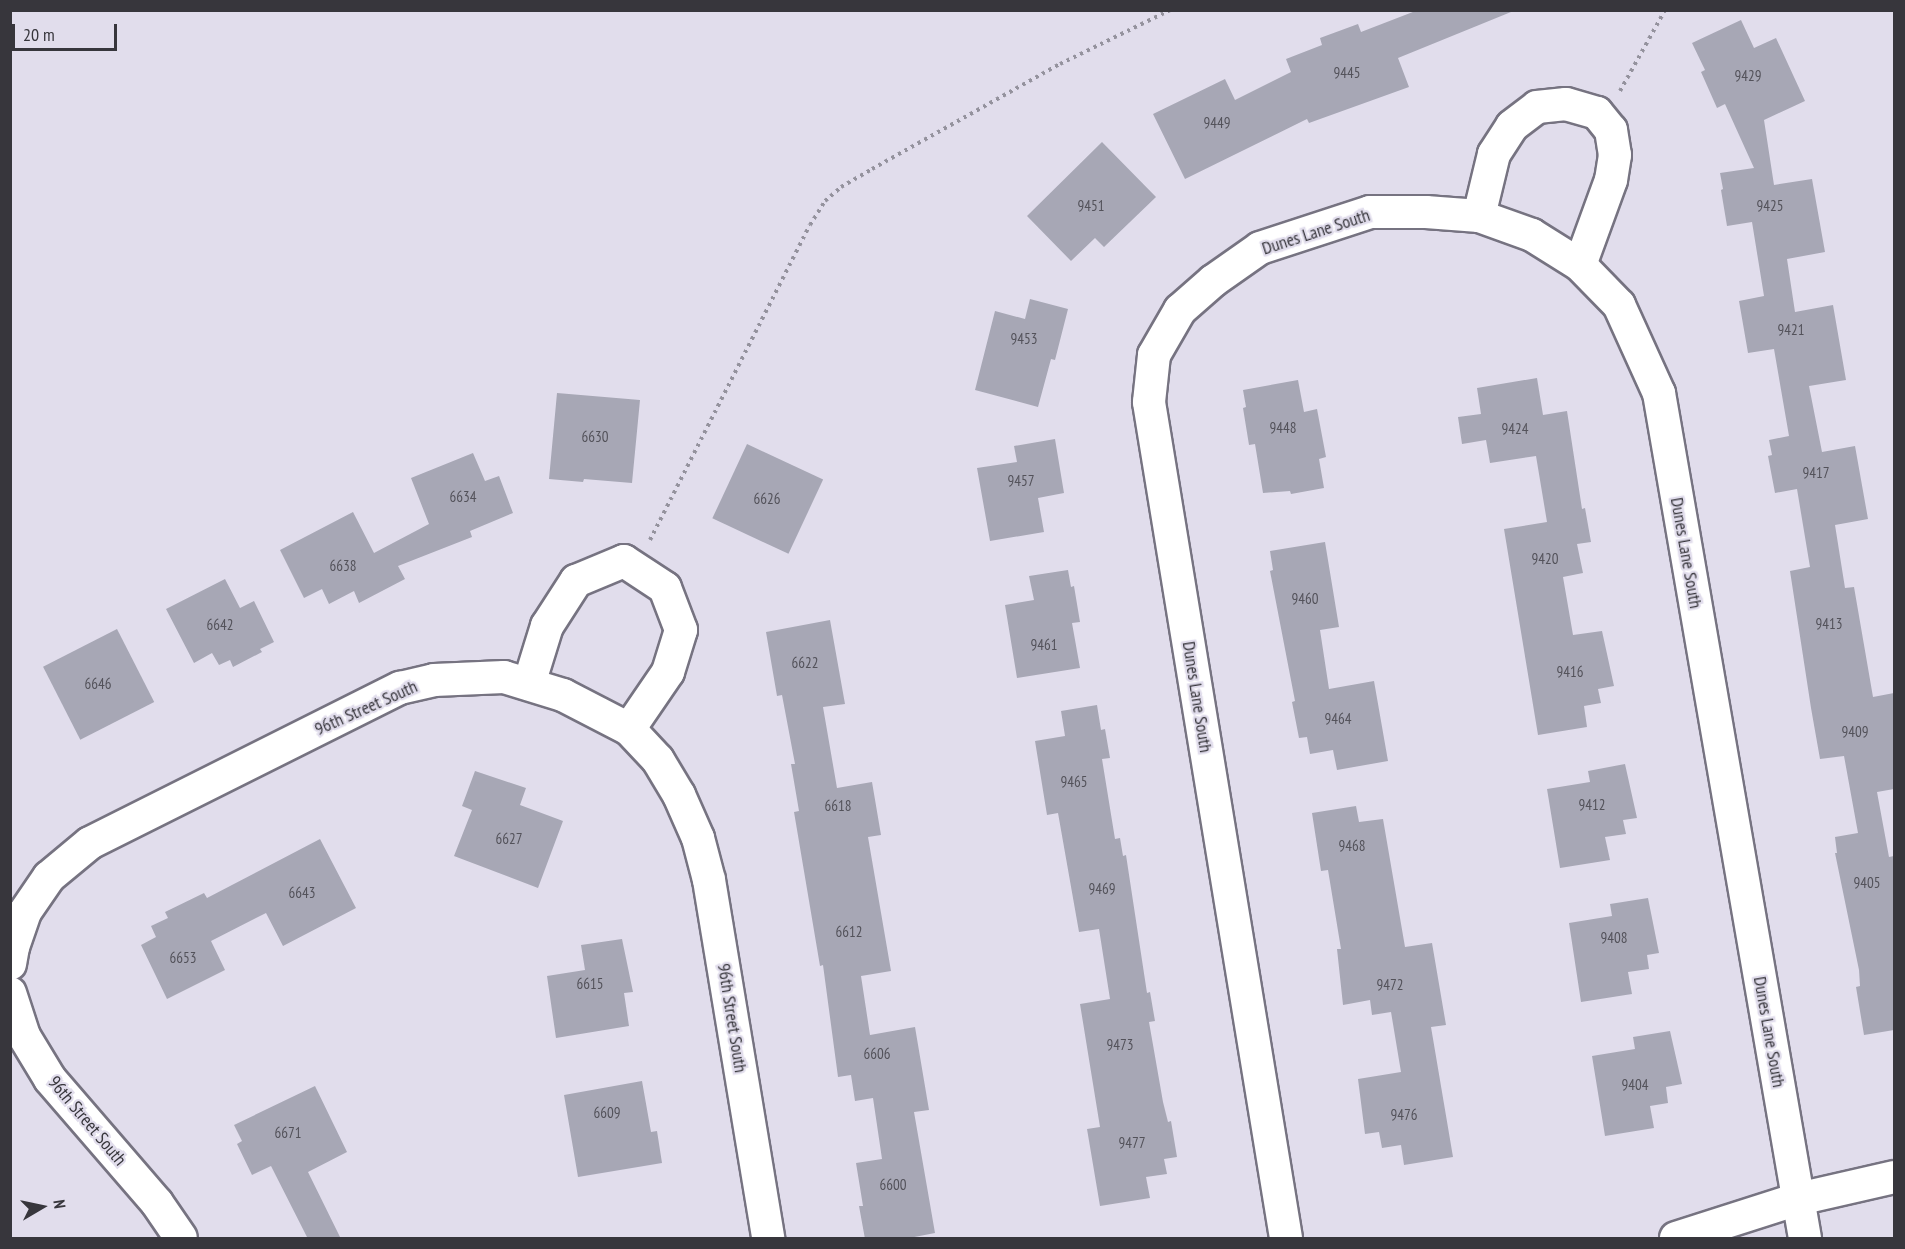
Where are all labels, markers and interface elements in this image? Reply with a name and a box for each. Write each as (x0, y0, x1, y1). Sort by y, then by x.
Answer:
scale bar (15, 12, 120, 50)
text: 20 m (23, 23, 55, 46)
house number: 9445 (1334, 64, 1360, 82)
house number: 9429 (1735, 67, 1761, 85)
house number: 9449 (1204, 114, 1230, 132)
house number: 9451 (1078, 197, 1104, 215)
house number: 9425 (1757, 197, 1783, 215)
street label: Dunes Lane South (1259, 204, 1373, 260)
house number: 9421 (1778, 321, 1804, 339)
house number: 9453 (1011, 330, 1037, 348)
house number: 9448 (1270, 419, 1296, 437)
house number: 9424 (1502, 420, 1528, 438)
house number: 6630 (582, 428, 608, 446)
house number: 9417 (1803, 464, 1829, 482)
house number: 9457 (1008, 472, 1034, 490)
house number: 6634 (450, 488, 476, 506)
house number: 6626 (754, 490, 780, 508)
street label: Dunes Lane South (1666, 496, 1706, 610)
house number: 9420 (1532, 550, 1558, 568)
house number: 6638 (330, 557, 356, 575)
house number: 9460 (1292, 590, 1318, 608)
house number: 9413 (1816, 615, 1842, 633)
house number: 6642 (207, 616, 233, 634)
house number: 9461 (1031, 636, 1057, 654)
street label: Dunes Lane South (1178, 640, 1216, 754)
house number: 6622 (792, 654, 818, 672)
house number: 9416 (1557, 663, 1583, 681)
house number: 6646 (85, 675, 111, 693)
street label: 96th Street South (311, 676, 421, 740)
house number: 9464 (1325, 710, 1351, 728)
house number: 9409 (1842, 723, 1868, 741)
house number: 9465 (1061, 773, 1087, 791)
house number: 9412 (1579, 796, 1605, 814)
house number: 6618 (825, 797, 851, 815)
house number: 6627 (496, 830, 522, 848)
house number: 9468 (1339, 837, 1365, 855)
house number: 9405 (1854, 874, 1880, 892)
house number: 9469 (1089, 880, 1115, 898)
house number: 6643 (289, 884, 315, 902)
house number: 6612 (836, 923, 862, 941)
house number: 9408 (1601, 929, 1627, 947)
house number: 6653 (170, 949, 196, 967)
street label: 96th Street South (713, 962, 751, 1074)
house number: 6615 (577, 975, 603, 993)
street label: Dunes Lane South (1749, 975, 1789, 1089)
house number: 9472 (1377, 976, 1403, 994)
house number: 9473 (1107, 1036, 1133, 1054)
house number: 6606 (864, 1045, 890, 1063)
street label: 96th Street South (43, 1072, 131, 1170)
house number: 9404 (1622, 1076, 1648, 1094)
house number: 6609 (594, 1104, 620, 1122)
house number: 9476 (1391, 1106, 1417, 1124)
house number: 6671 (275, 1124, 301, 1142)
house number: 9477 (1119, 1134, 1145, 1152)
house number: 6600 (880, 1176, 906, 1194)
north arrow (12, 1177, 72, 1237)
text: N (49, 1198, 70, 1210)

